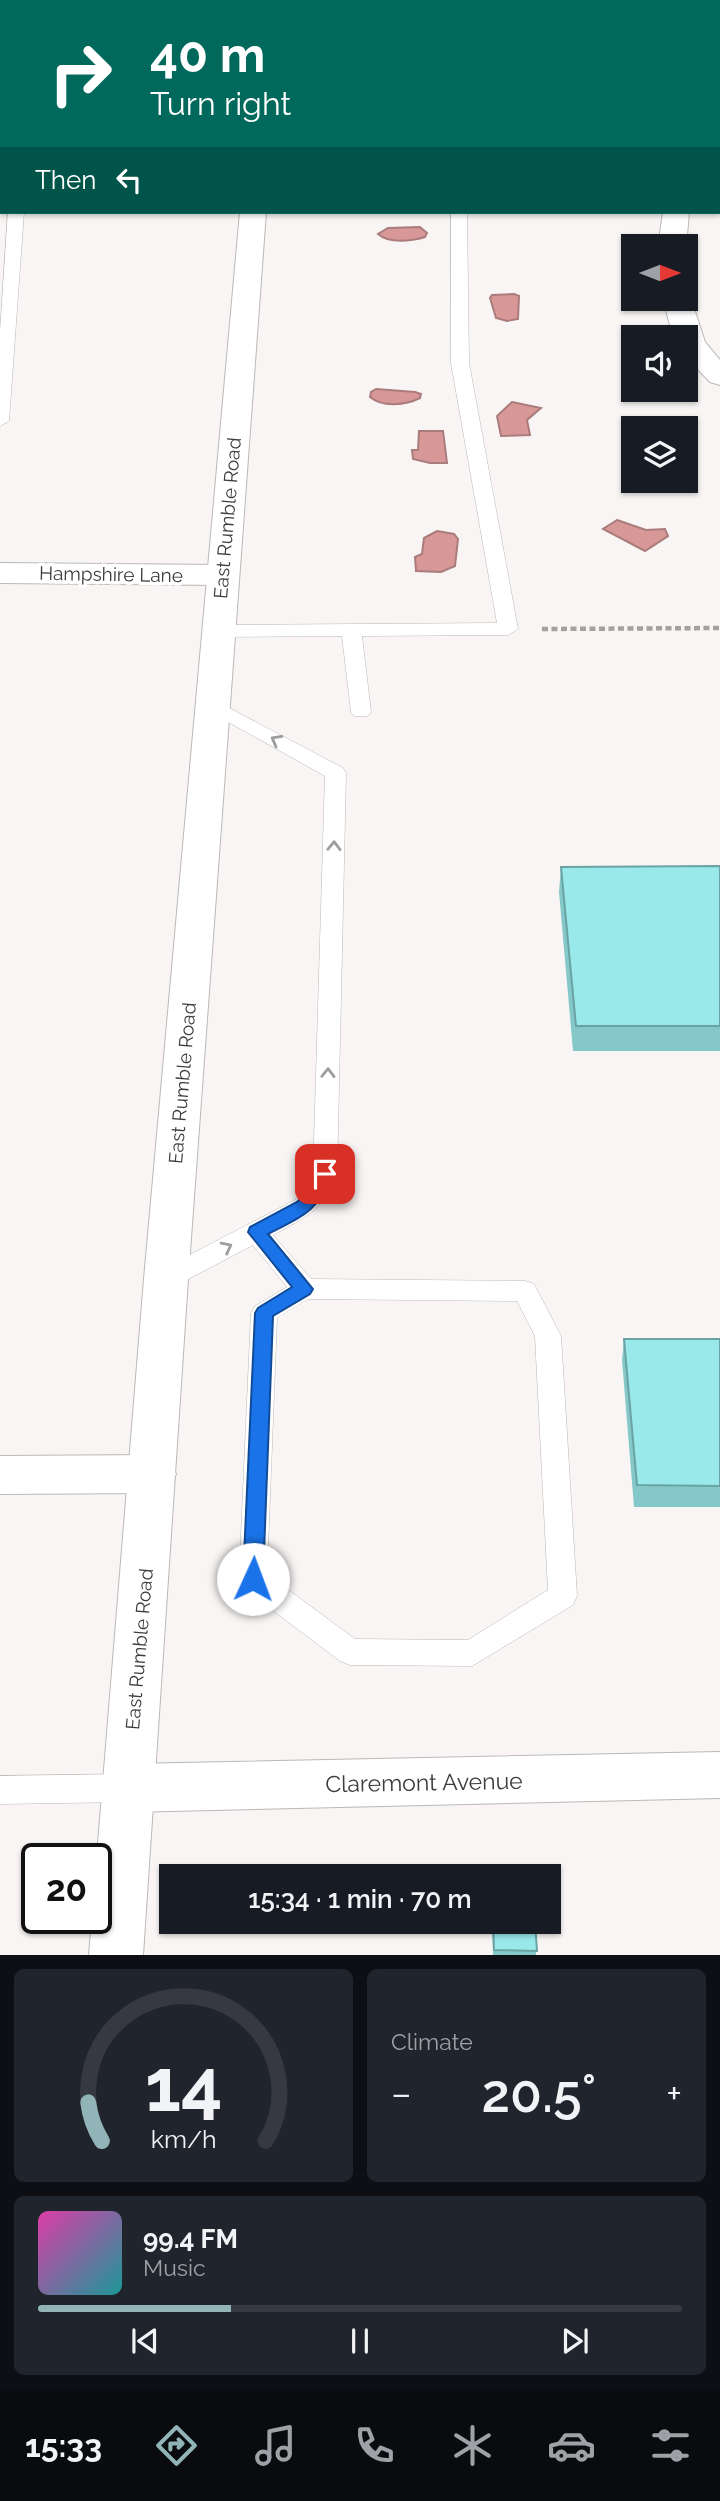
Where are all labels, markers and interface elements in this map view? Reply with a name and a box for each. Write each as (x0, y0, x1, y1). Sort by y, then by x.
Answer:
text: 40 m (150, 26, 265, 83)
icon: right (35, 28, 126, 119)
text: Turn right (150, 85, 291, 122)
icon: left (110, 161, 148, 199)
text: Then (35, 165, 96, 195)
north arrow (621, 234, 698, 312)
map controls (621, 234, 698, 493)
button: sound (621, 325, 698, 402)
button: layers (621, 416, 698, 493)
street label: East Rumble Road (209, 436, 245, 600)
street label: Hampshire Lane (39, 562, 183, 586)
one-way arrow (271, 735, 283, 748)
one-way arrow (326, 840, 341, 851)
street label: East Rumble Road (164, 1001, 200, 1165)
one-way arrow (320, 1067, 336, 1078)
pin (295, 1144, 355, 1204)
icon: arrive (306, 1155, 344, 1193)
one-way arrow (220, 1242, 232, 1255)
position arrow (216, 1542, 290, 1616)
street label: East Rumble Road (121, 1567, 157, 1731)
street label: Claremont Avenue (325, 1767, 523, 1797)
speed limit sign: 20 (21, 1843, 112, 1934)
text: 15:34 · 1 min · 70 m (248, 1884, 472, 1914)
text: Climate (391, 2028, 473, 2055)
text: 14 (145, 2044, 222, 2129)
text: 20.5° (482, 2063, 596, 2124)
text: − (391, 2071, 411, 2116)
text: + (666, 2071, 682, 2116)
text: km/h (151, 2124, 216, 2154)
text: 99.4 FM (143, 2224, 238, 2254)
text: Music (143, 2254, 206, 2281)
icon: previous (126, 2322, 164, 2360)
icon: pause (341, 2322, 379, 2360)
icon: next (556, 2322, 594, 2360)
icon: directions (152, 2421, 201, 2470)
icon: music (251, 2421, 300, 2470)
icon: phone (350, 2421, 399, 2470)
icon: climate (448, 2421, 497, 2470)
icon: car (547, 2421, 596, 2470)
icon: filters (646, 2421, 695, 2470)
text: 15:33 (25, 2427, 102, 2464)

